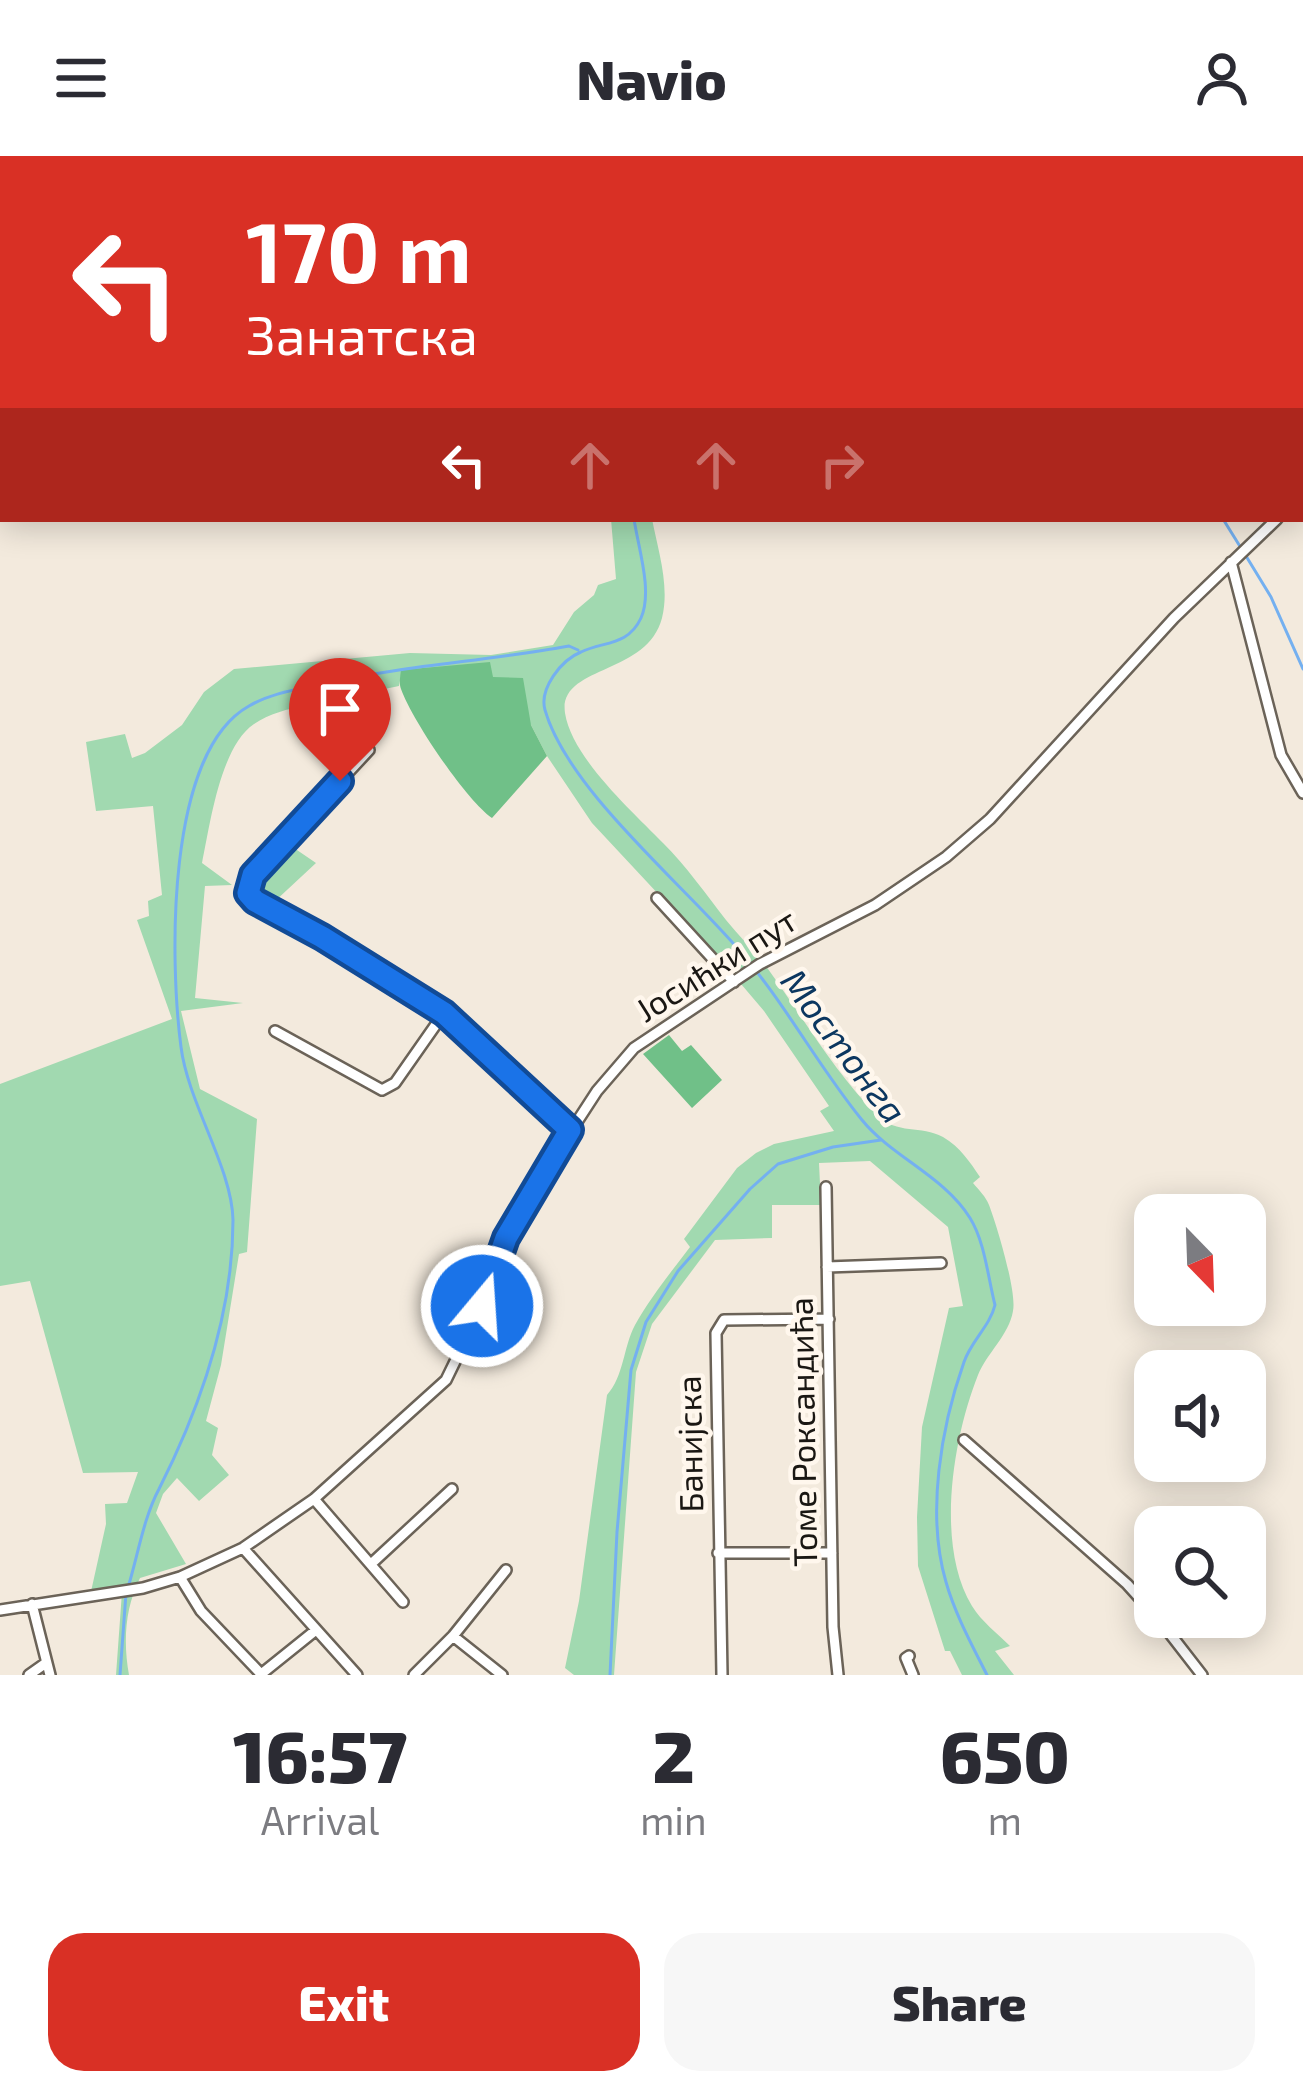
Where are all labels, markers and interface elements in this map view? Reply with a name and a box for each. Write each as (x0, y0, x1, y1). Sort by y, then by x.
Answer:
icon: menu (48, 45, 114, 111)
icon: person (1189, 45, 1255, 111)
text: Navio (576, 46, 727, 111)
text: 170 m (246, 199, 472, 300)
icon: left (48, 204, 204, 360)
text: Занатска (246, 301, 478, 366)
icon: left (431, 432, 497, 498)
icon: ahead (557, 432, 623, 498)
icon: ahead (683, 432, 749, 498)
icon: right (809, 432, 875, 498)
pin (289, 658, 391, 781)
icon: arrive (307, 676, 373, 742)
street label: Јосићки пут (628, 899, 804, 1030)
water label: Мостонга (773, 960, 917, 1131)
north arrow (1134, 1194, 1266, 1326)
map controls (1134, 1194, 1266, 1638)
position arrow (419, 1243, 545, 1369)
street label: Томе Роксандића (780, 1297, 824, 1567)
button: sound (1134, 1350, 1266, 1482)
street label: Банијска (668, 1375, 710, 1513)
button: search (1134, 1506, 1266, 1638)
text: 16:57 (233, 1711, 407, 1797)
text: 2 (652, 1711, 695, 1797)
text: 650 (940, 1711, 1070, 1797)
text: Arrival (261, 1796, 379, 1843)
text: min (640, 1796, 707, 1843)
text: m (988, 1796, 1022, 1843)
button: Exit (48, 1933, 640, 2071)
button: Share (664, 1933, 1255, 2071)

